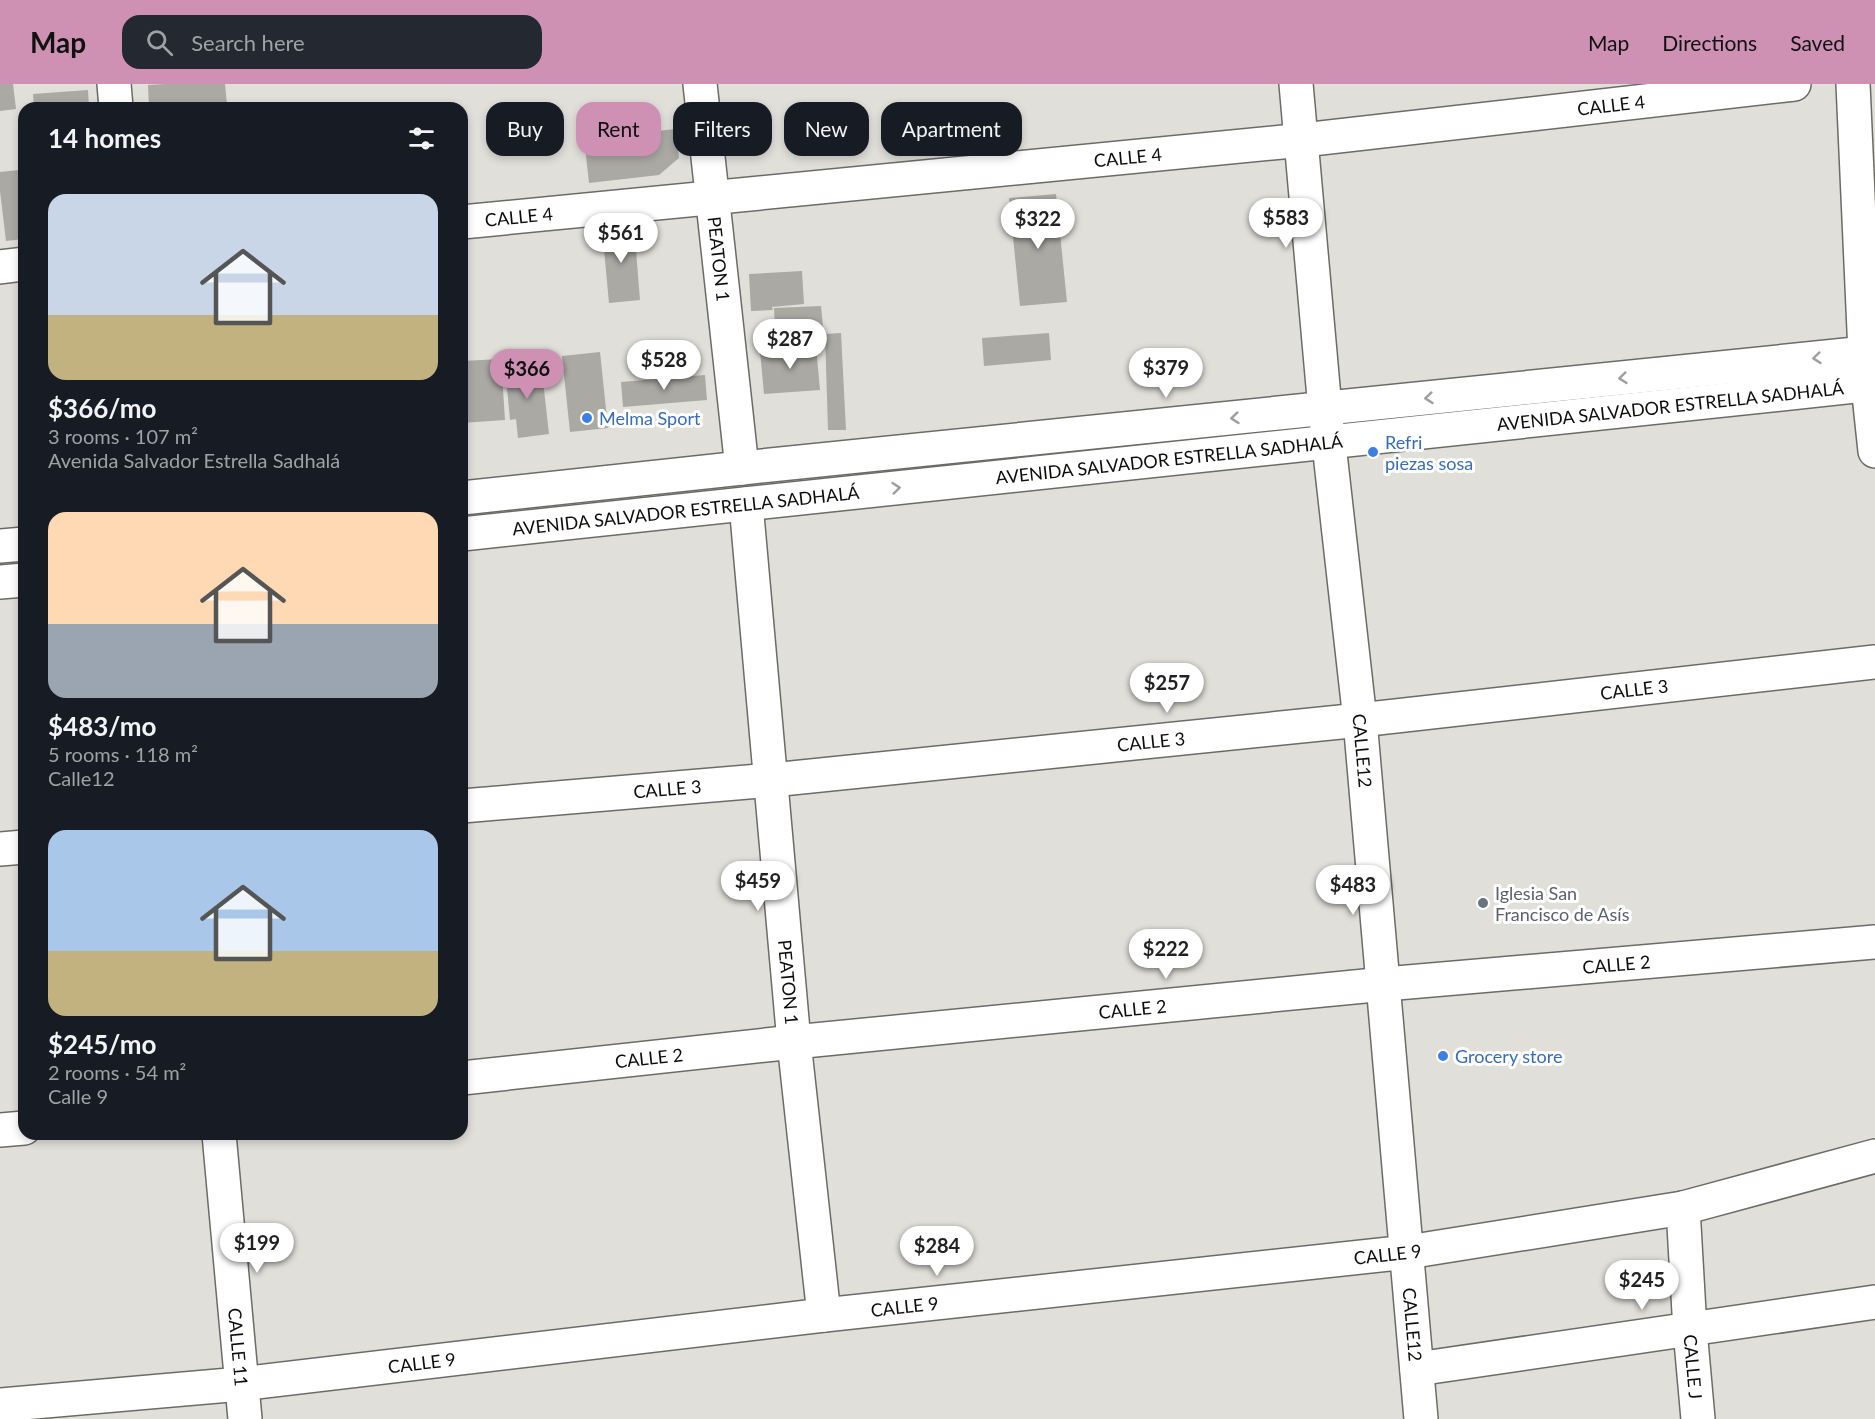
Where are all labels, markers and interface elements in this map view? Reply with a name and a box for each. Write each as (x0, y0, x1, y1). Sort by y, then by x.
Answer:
search box (122, 15, 542, 69)
text: Map (30, 25, 86, 59)
icon: search (143, 26, 176, 59)
text: Search here (191, 29, 305, 56)
text: Map (1588, 30, 1629, 55)
text: Directions (1662, 30, 1757, 55)
text: Saved (1790, 30, 1845, 55)
street label: CALLE 4 (1576, 90, 1646, 120)
chip: Buy (486, 102, 564, 156)
chip: Rent (576, 102, 661, 156)
chip: Filters (673, 102, 772, 156)
chip: New (784, 102, 869, 156)
chip: Apartment (881, 102, 1022, 156)
text: 14 homes (48, 122, 161, 154)
icon: filters (405, 122, 438, 155)
street label: CALLE 4 (1093, 143, 1163, 171)
pin: $583 (1250, 198, 1322, 249)
pin: $322 (1002, 199, 1074, 250)
street label: CALLE 4 (484, 202, 554, 231)
text: $583 (1263, 205, 1309, 229)
text: $322 (1015, 206, 1061, 230)
pin: $561 (585, 213, 657, 264)
street label: PEATON 1 (704, 215, 735, 303)
text: $561 (598, 220, 644, 244)
icon: home (189, 233, 297, 341)
pin: $287 (754, 319, 826, 370)
text: $287 (767, 326, 813, 350)
pin: $528 (628, 340, 700, 391)
text: $528 (641, 347, 687, 371)
pin: $379 (1130, 348, 1202, 399)
pin: $366 (491, 349, 563, 400)
one-way arrow (1812, 351, 1821, 364)
text: $379 (1143, 355, 1189, 379)
text: $366 (504, 356, 550, 380)
one-way arrow (1618, 371, 1627, 384)
street label: AVENIDA SALVADOR ESTRELLA SADHALÁ (1496, 376, 1846, 435)
one-way arrow (1424, 391, 1433, 404)
text: $366/mo (48, 392, 156, 424)
place label: Melma Sport (599, 407, 701, 429)
marker: Melma Sport (580, 411, 594, 425)
one-way arrow (1230, 411, 1239, 424)
text: 3 rooms · 107 m² (48, 424, 198, 448)
street label: AVENIDA SALVADOR ESTRELLA SADHALÁ (994, 430, 1345, 488)
place label: Refri piezas sosa (1385, 431, 1473, 474)
marker: Refri piezas sosa (1366, 445, 1380, 459)
text: Avenida Salvador Estrella Sadhalá (48, 448, 340, 472)
street label: AVENIDA SALVADOR ESTRELLA SADHALÁ (511, 481, 861, 540)
one-way arrow (891, 482, 901, 495)
icon: home (189, 551, 297, 659)
pin: $257 (1131, 663, 1203, 714)
text: $257 (1144, 670, 1190, 694)
street label: CALLE 3 (1599, 674, 1669, 704)
text: $483/mo (48, 710, 156, 742)
street label: CALLE12 (1348, 713, 1377, 788)
street label: CALLE 3 (1116, 727, 1186, 756)
text: 5 rooms · 118 m² (48, 742, 198, 766)
text: Calle12 (48, 766, 115, 790)
street label: CALLE 3 (632, 775, 702, 803)
pin: $459 (722, 861, 794, 912)
pin: $483 (1317, 865, 1389, 916)
text: $459 (735, 868, 781, 892)
icon: home (189, 869, 297, 977)
text: $483 (1330, 872, 1376, 896)
place label: Iglesia San Francisco de Asís (1495, 882, 1630, 925)
marker: Iglesia San Francisco de Asís (1476, 896, 1490, 910)
pin: $222 (1130, 929, 1202, 980)
text: $222 (1143, 936, 1189, 960)
street label: PEATON 1 (774, 939, 803, 1026)
street label: CALLE 2 (1581, 950, 1651, 978)
street label: CALLE 2 (1097, 995, 1167, 1023)
text: $245/mo (48, 1028, 156, 1060)
street label: CALLE 2 (614, 1043, 684, 1072)
place label: Grocery store (1455, 1045, 1562, 1067)
marker: Grocery store (1436, 1049, 1450, 1063)
text: 2 rooms · 54 m² (48, 1060, 186, 1084)
text: Calle 9 (48, 1084, 108, 1108)
pin: $199 (221, 1223, 293, 1274)
pin: $284 (901, 1226, 973, 1277)
text: $199 (234, 1230, 280, 1254)
text: $284 (914, 1233, 960, 1257)
street label: CALLE 9 (1353, 1239, 1423, 1269)
pin: $245 (1606, 1260, 1678, 1311)
text: $245 (1619, 1267, 1665, 1291)
street label: CALLE12 (1399, 1287, 1427, 1362)
street label: CALLE 9 (869, 1292, 940, 1321)
street label: CALLE 11 (224, 1307, 253, 1387)
street label: CALLE J (1679, 1333, 1707, 1400)
street label: CALLE 9 (387, 1348, 457, 1378)

